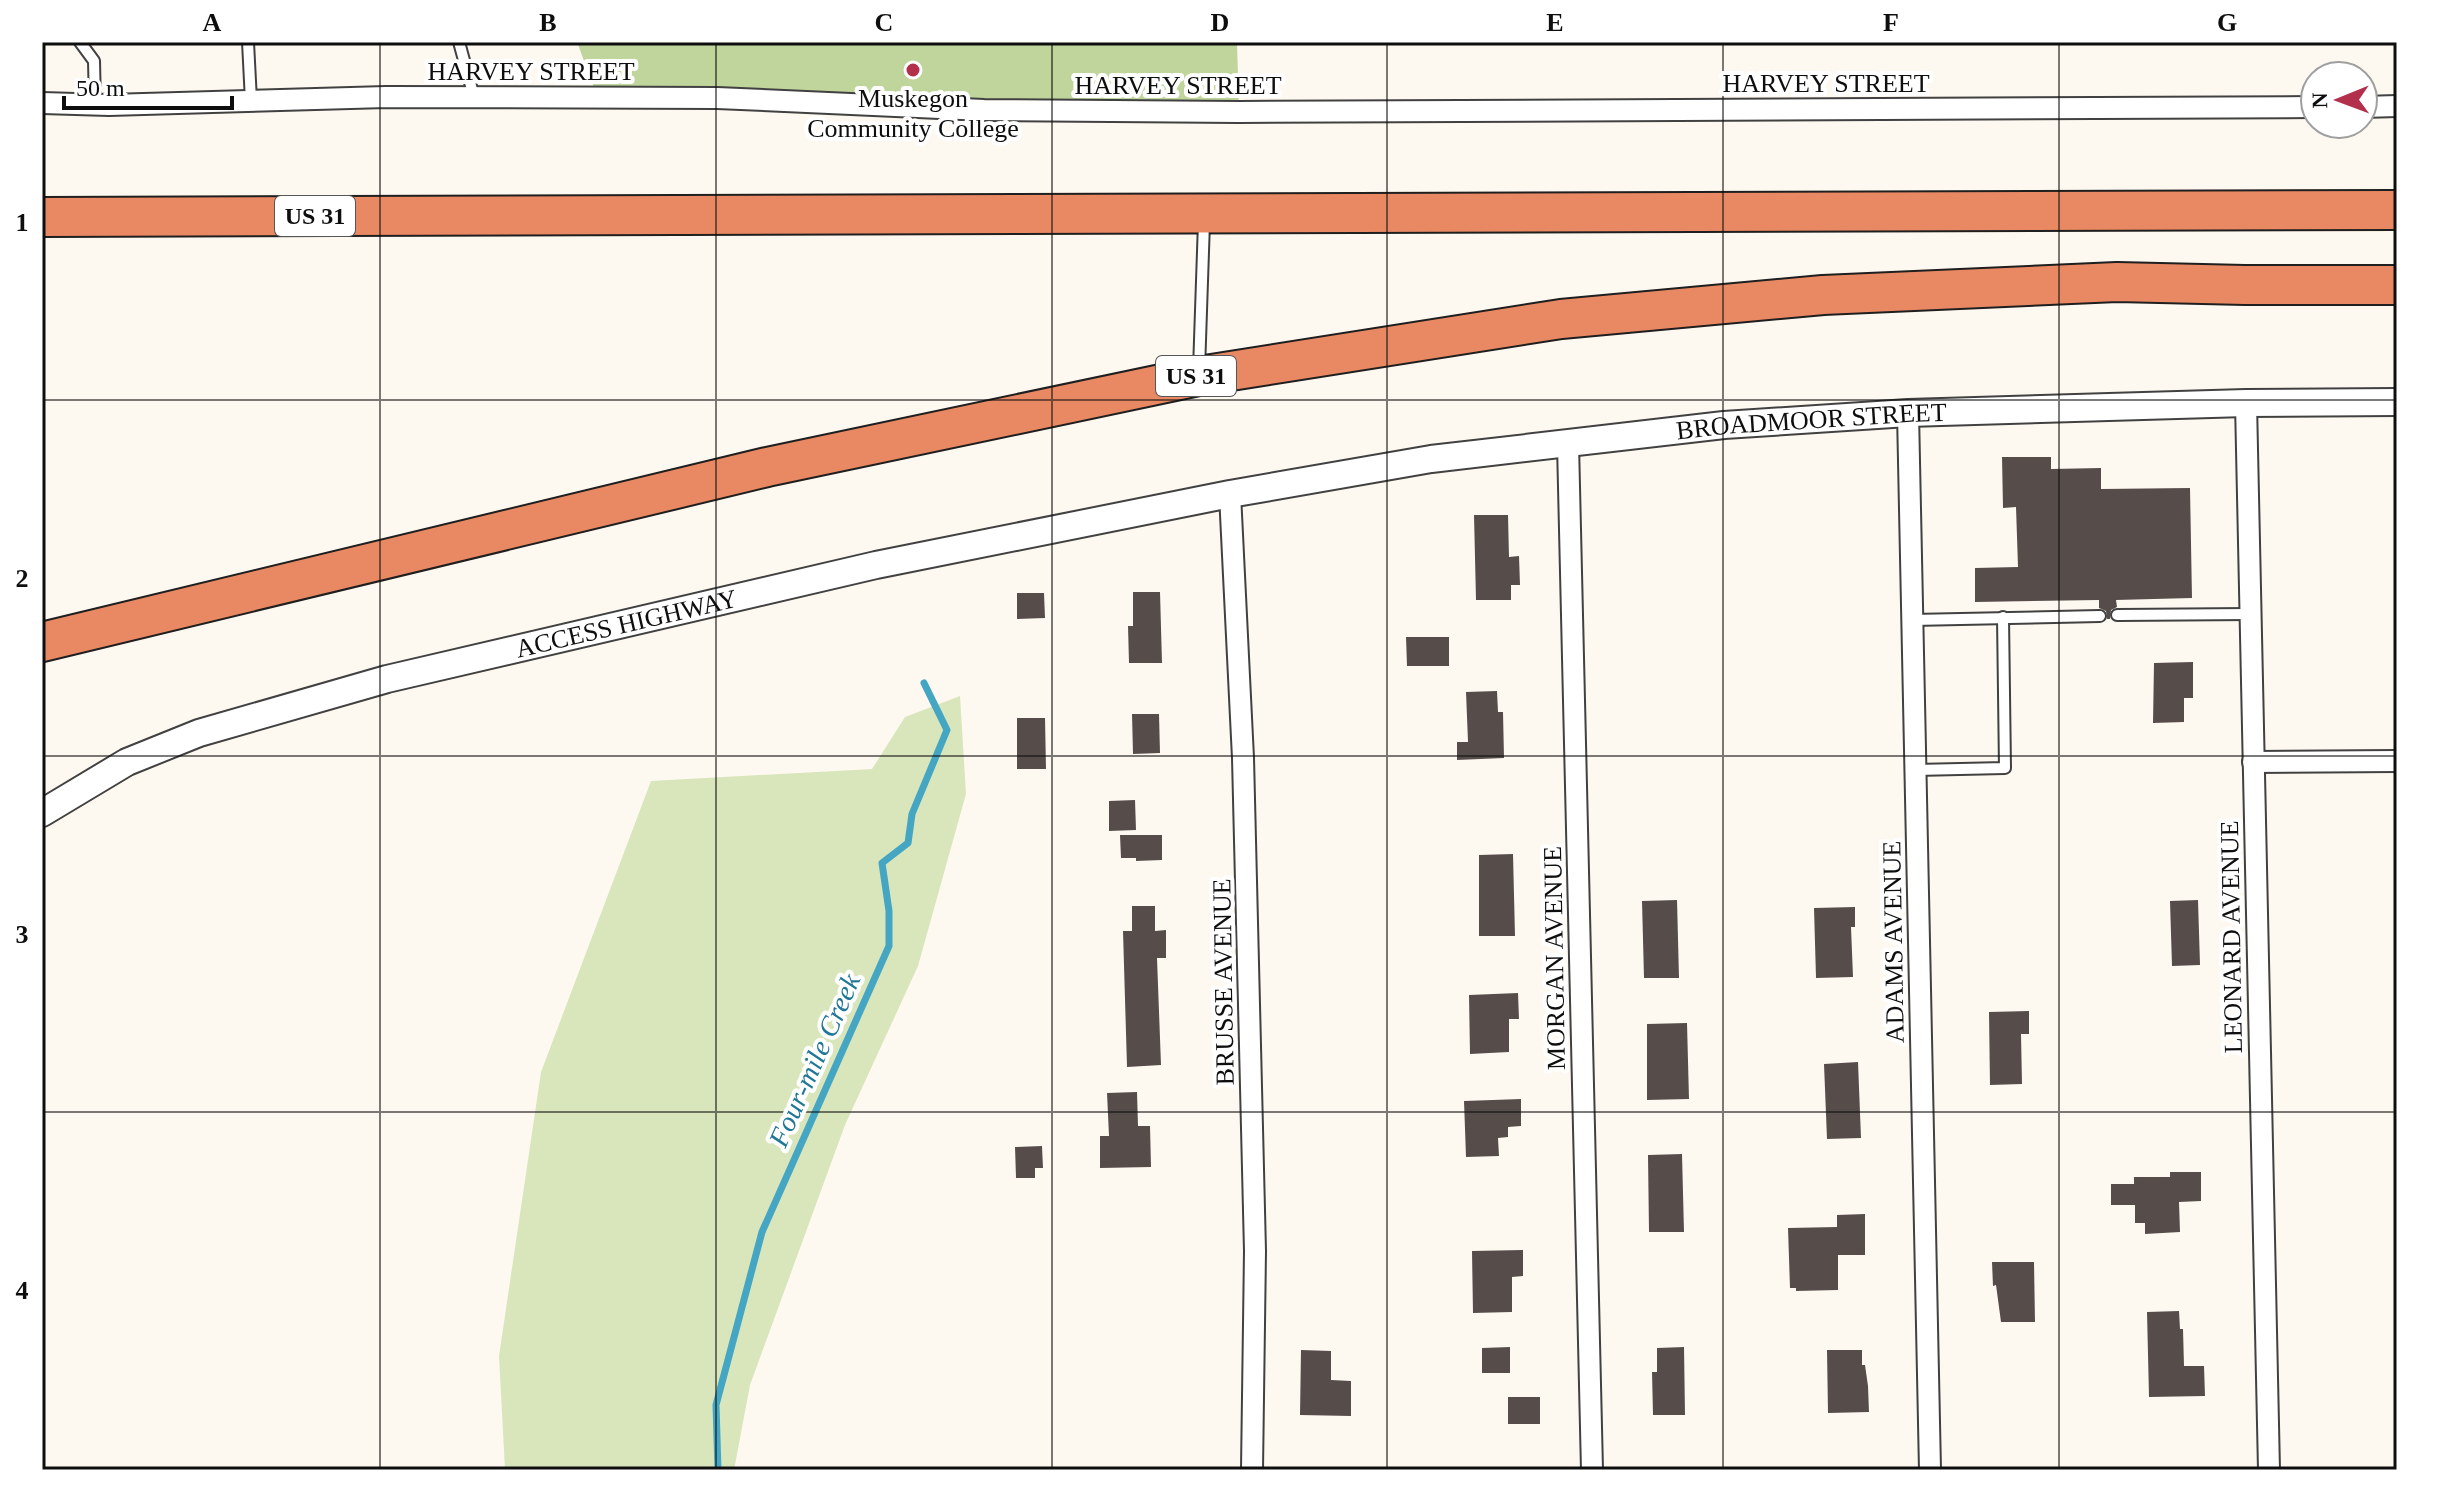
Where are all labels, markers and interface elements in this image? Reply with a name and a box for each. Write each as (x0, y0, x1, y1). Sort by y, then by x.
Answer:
text: A (203, 8, 222, 37)
text: B (539, 8, 557, 37)
text: C (875, 8, 893, 37)
text: D (1211, 8, 1229, 37)
text: E (1546, 8, 1564, 37)
text: F (1883, 8, 1899, 37)
text: G (2217, 8, 2237, 37)
street label: HARVEY STREET (427, 57, 635, 86)
scale bar (64, 60, 232, 110)
north arrow (2299, 60, 2379, 140)
marker: Muskegon Community College (904, 61, 922, 79)
street label: HARVEY STREET (1722, 69, 1930, 98)
street label: HARVEY STREET (1074, 71, 1282, 100)
text: 50 m (76, 75, 125, 101)
place label: Muskegon Community College (807, 84, 1019, 143)
text: N (2307, 92, 2332, 109)
road number: US 31 (275, 196, 355, 236)
text: 1 (16, 208, 29, 237)
road number: US 31 (1156, 356, 1236, 396)
street label: BROADMOOR STREET (1675, 398, 1947, 445)
text: 2 (16, 564, 29, 593)
street label: ACCESS HIGHWAY (513, 584, 740, 664)
street label: LEONARD AVENUE (2215, 820, 2248, 1054)
street label: ADAMS AVENUE (1877, 841, 1910, 1043)
street label: MORGAN AVENUE (1538, 846, 1571, 1070)
street label: BRUSSE AVENUE (1207, 878, 1240, 1086)
text: 3 (16, 920, 29, 949)
water label: Four-mile Creek (762, 969, 867, 1152)
text: 4 (16, 1276, 29, 1305)

